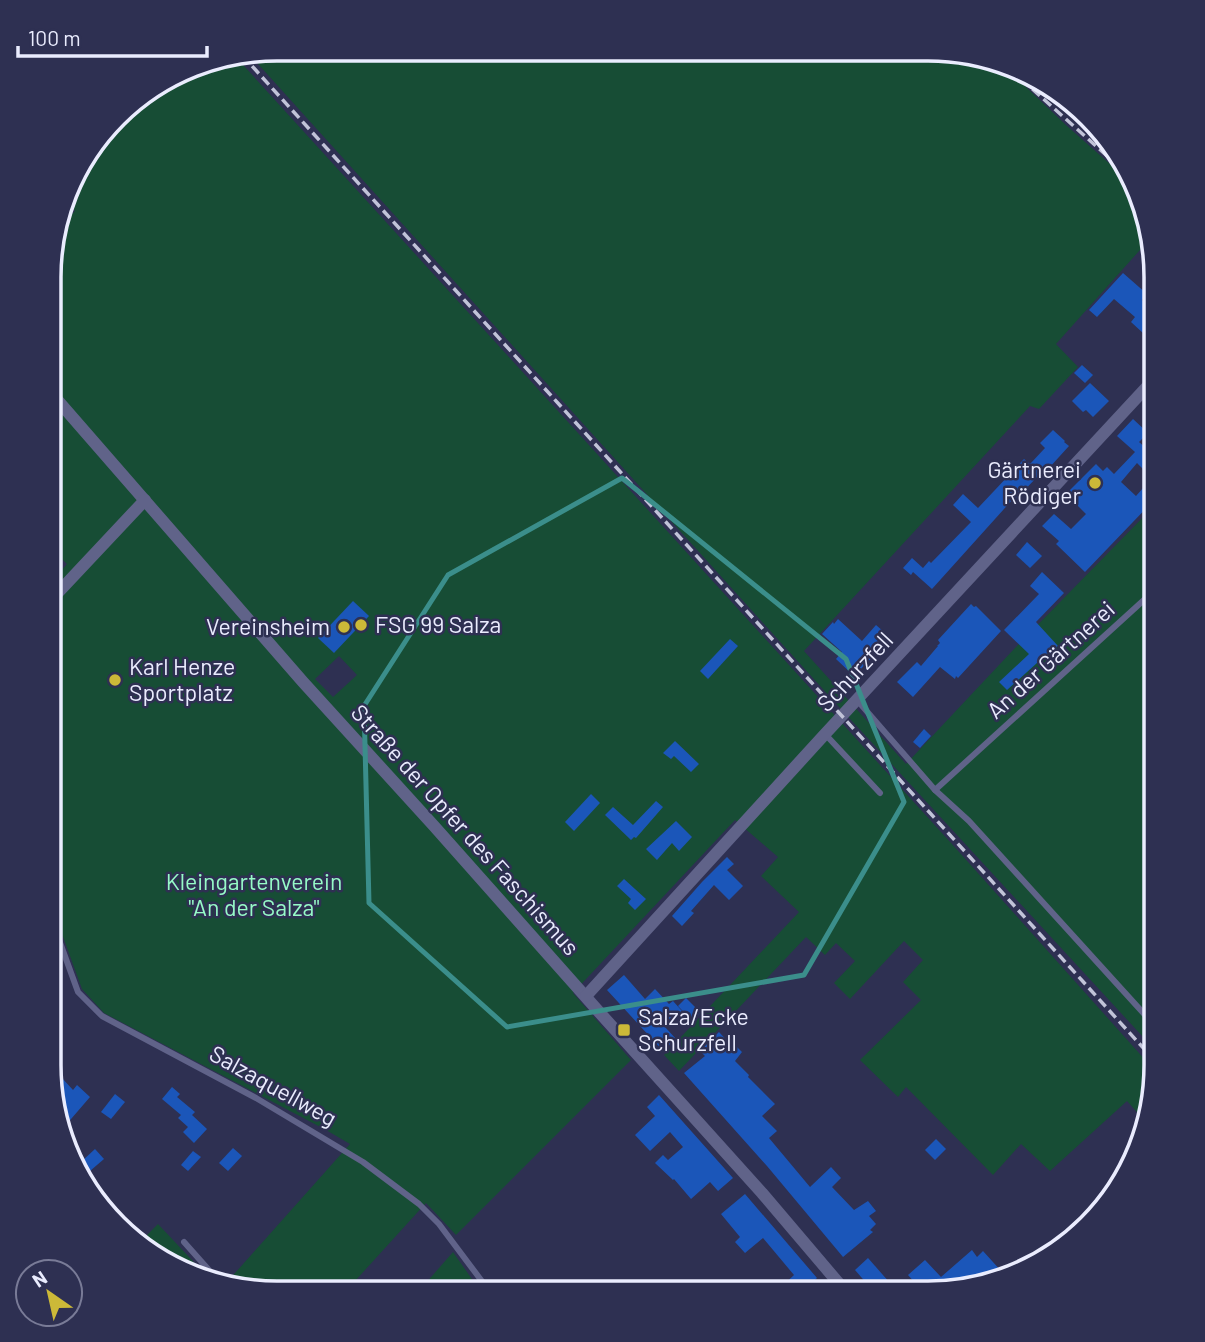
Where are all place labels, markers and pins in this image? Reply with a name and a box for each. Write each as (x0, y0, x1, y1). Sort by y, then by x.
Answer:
place label: Gärtnerei Rödiger (987, 455, 1082, 509)
marker: Gärtnerei Rödiger (1087, 475, 1103, 491)
place label: FSG 99 Salza (375, 610, 501, 638)
place label: Vereinsheim (206, 612, 330, 640)
marker: FSG 99 Salza (353, 617, 369, 633)
marker: Vereinsheim (336, 619, 352, 635)
place label: Karl Henze Sportplatz (129, 652, 235, 706)
marker: Karl Henze Sportplatz (107, 672, 123, 688)
place label: Salza/Ecke Schurzfell (638, 1002, 749, 1056)
marker: Salza/Ecke Schurzfell (616, 1022, 632, 1038)

